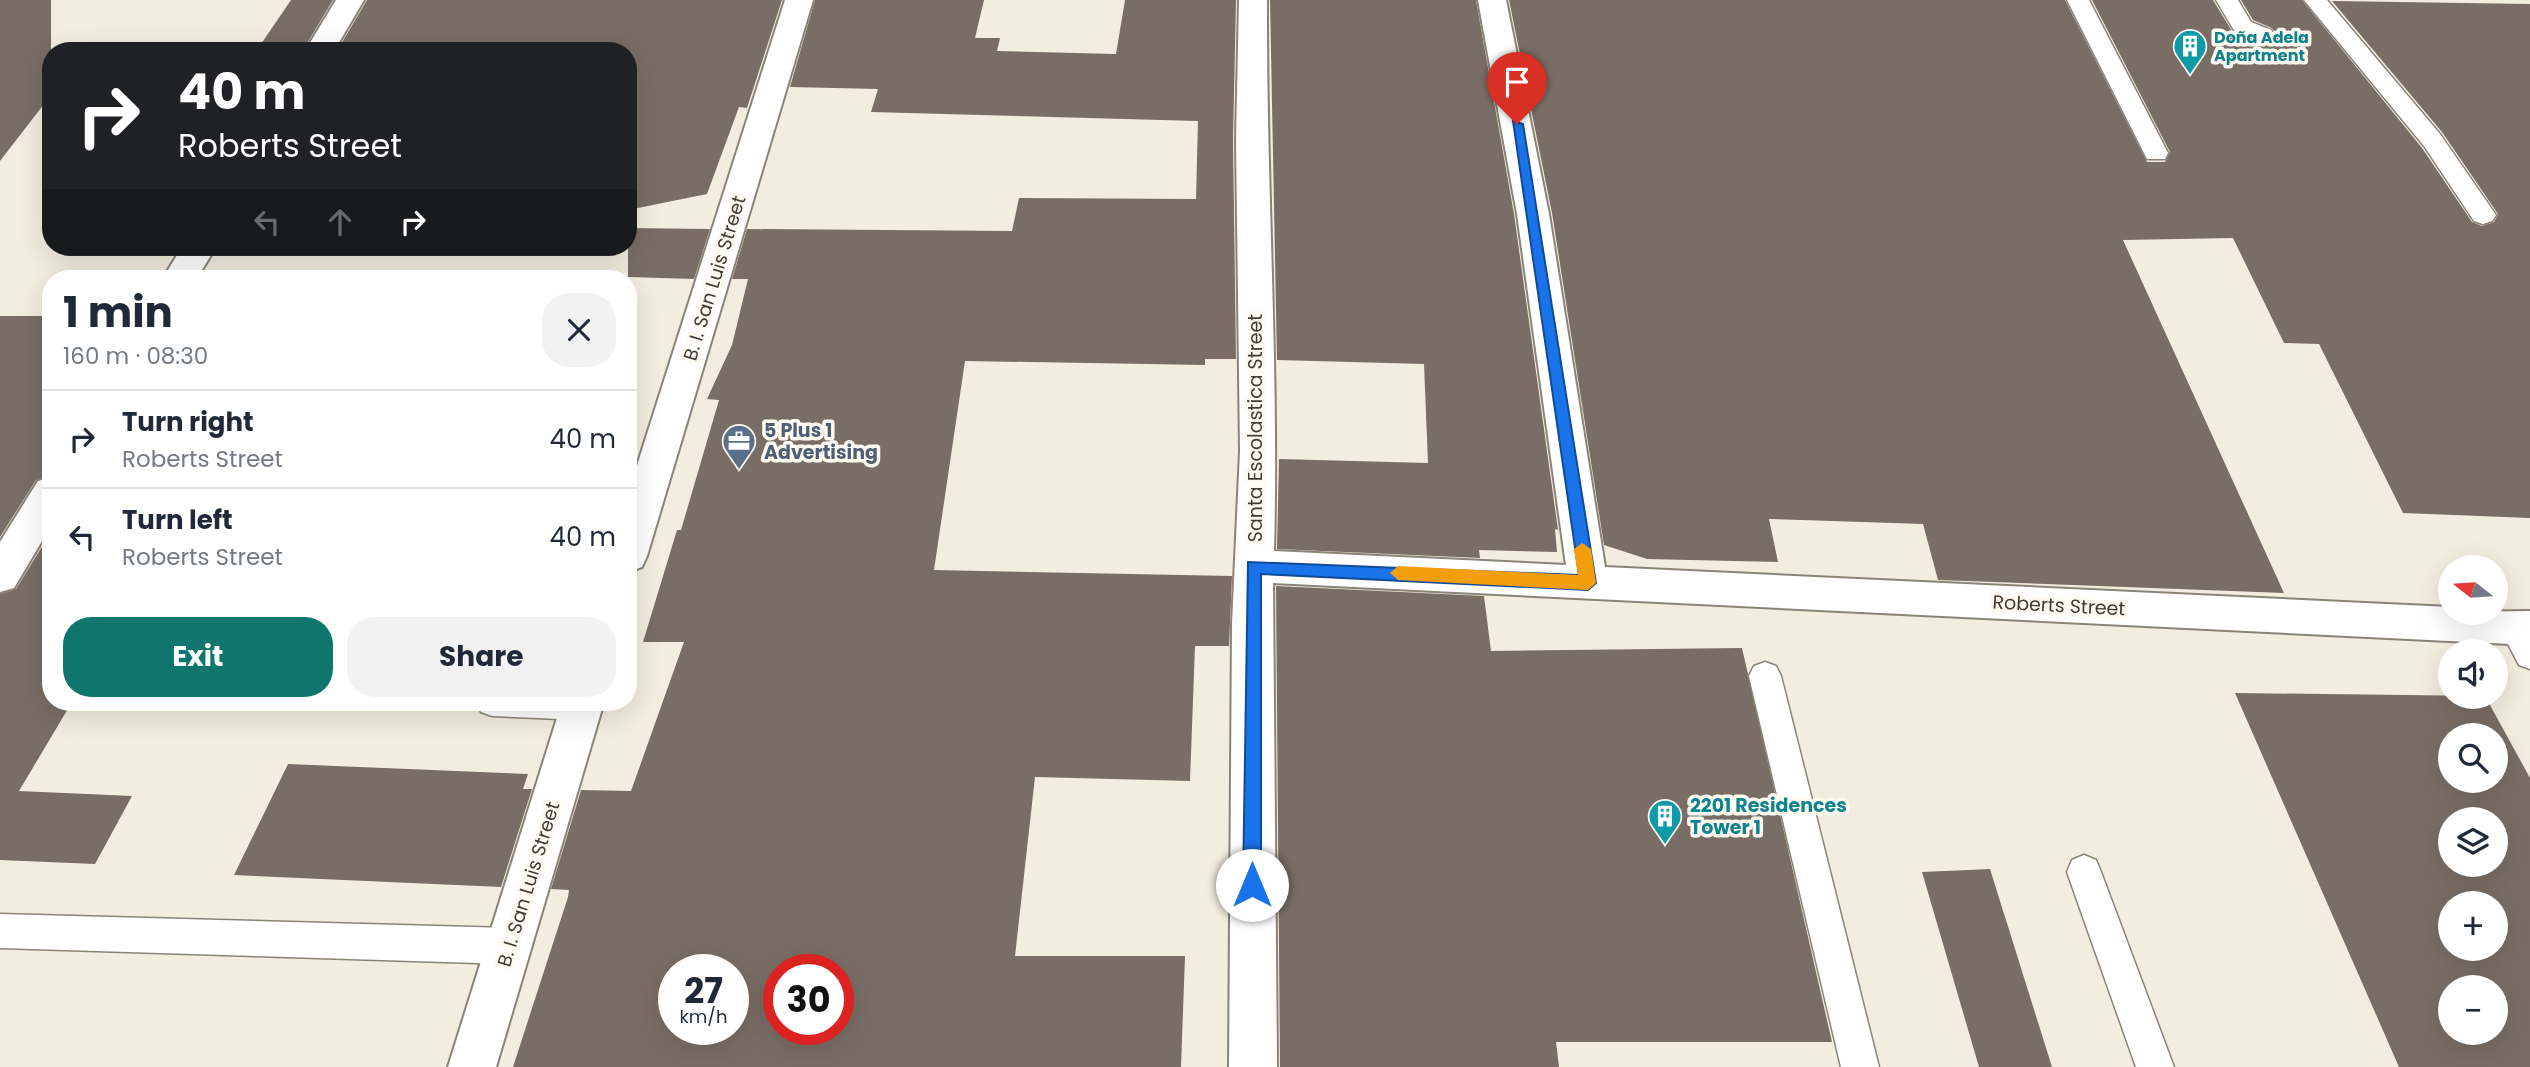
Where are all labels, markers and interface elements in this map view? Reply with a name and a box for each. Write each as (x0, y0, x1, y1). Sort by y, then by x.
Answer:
place label: Doña Adela Apartment (2214, 26, 2309, 67)
building icon: Doña Adela Apartment (2171, 27, 2209, 76)
pin (1487, 52, 1547, 124)
text: 40 m (178, 58, 305, 126)
icon: arrive (1498, 63, 1536, 101)
icon: right (63, 70, 154, 161)
text: Roberts Street (178, 123, 402, 168)
street label: B. I. San Luis Street (677, 192, 752, 364)
icon: left (248, 203, 286, 241)
icon: ahead (321, 203, 359, 241)
icon: right (394, 203, 432, 241)
text: 1 min (63, 283, 173, 342)
button: close (542, 293, 616, 367)
street label: Santa Escolastica Street (1242, 314, 1269, 542)
text: 160 m · 08:30 (63, 340, 208, 372)
text: Turn right (122, 404, 254, 440)
place label: 5 Plus 1 Advertising (764, 417, 878, 466)
icon: right (63, 420, 101, 458)
text: 40 m (550, 421, 616, 457)
office icon: 5 Plus 1 Advertising (720, 422, 758, 471)
text: Roberts Street (122, 443, 283, 475)
text: Turn left (122, 502, 233, 538)
icon: left (63, 518, 101, 556)
text: 40 m (550, 519, 616, 555)
text: Roberts Street (122, 541, 283, 573)
north arrow (2438, 555, 2508, 625)
map controls (2438, 555, 2508, 1045)
street label: Roberts Street (1992, 589, 2126, 622)
button: Exit (63, 617, 333, 697)
button: Share (347, 617, 616, 697)
button: sound (2438, 639, 2508, 709)
button: search (2438, 723, 2508, 793)
place label: 2201 Residences Tower 1 (1690, 792, 1847, 841)
building icon: 2201 Residences Tower 1 (1646, 797, 1684, 846)
street label: B. I. San Luis Street (491, 798, 566, 970)
button: layers (2438, 807, 2508, 877)
position arrow (1215, 848, 1289, 922)
button: + (2438, 891, 2508, 961)
speed limit sign: 30 (763, 954, 854, 1045)
text: 27 (684, 966, 723, 1015)
button: − (2438, 975, 2508, 1045)
text: km/h (680, 1004, 727, 1029)

